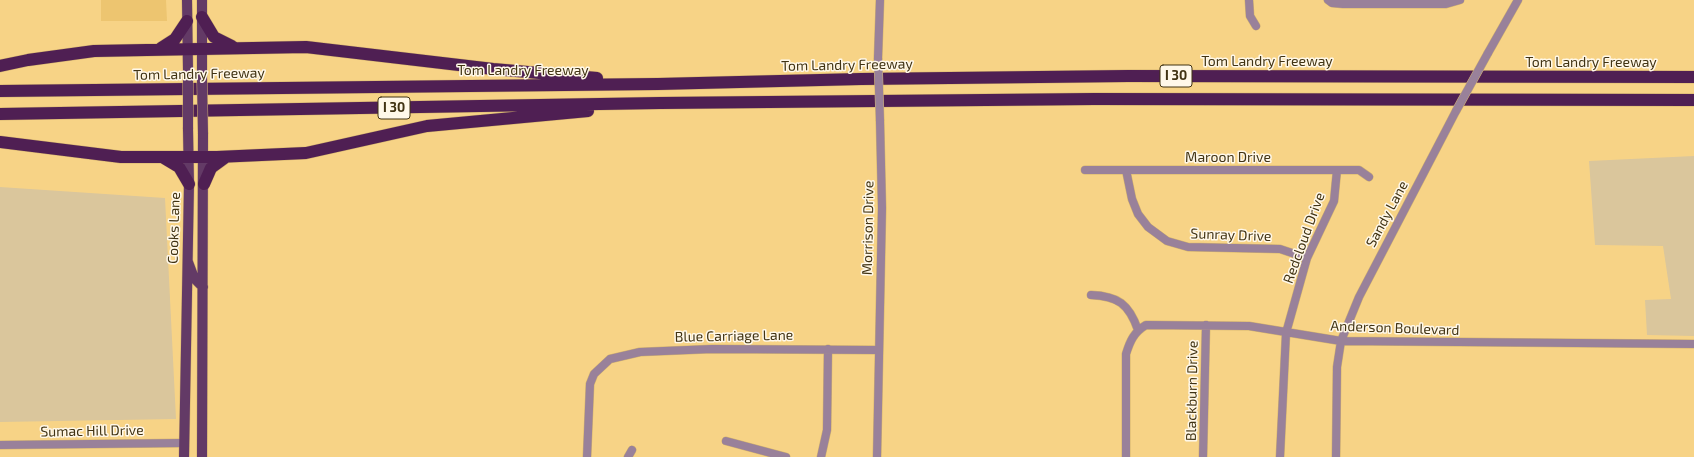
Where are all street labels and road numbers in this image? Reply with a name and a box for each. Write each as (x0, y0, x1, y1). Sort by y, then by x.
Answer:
street label: Tom Landry Freeway (1201, 53, 1333, 69)
street label: Tom Landry Freeway (1525, 54, 1657, 70)
street label: Tom Landry Freeway (781, 55, 913, 75)
street label: Tom Landry Freeway (457, 62, 589, 78)
street label: Tom Landry Freeway (133, 64, 265, 84)
road number: I 30 (1160, 65, 1192, 87)
road number: I 30 (378, 97, 410, 119)
street label: Maroon Drive (1185, 149, 1271, 165)
street label: Sandy Lane (1363, 178, 1411, 250)
street label: Morrison Drive (859, 181, 877, 275)
street label: Redcloud Drive (1280, 190, 1328, 286)
street label: Cooks Lane (164, 192, 184, 264)
street label: Sunray Drive (1190, 225, 1272, 245)
street label: Anderson Boulevard (1330, 317, 1460, 339)
street label: Blue Carriage Lane (675, 327, 793, 345)
street label: Blackburn Drive (1183, 341, 1201, 441)
street label: Sumac Hill Drive (40, 422, 144, 440)

